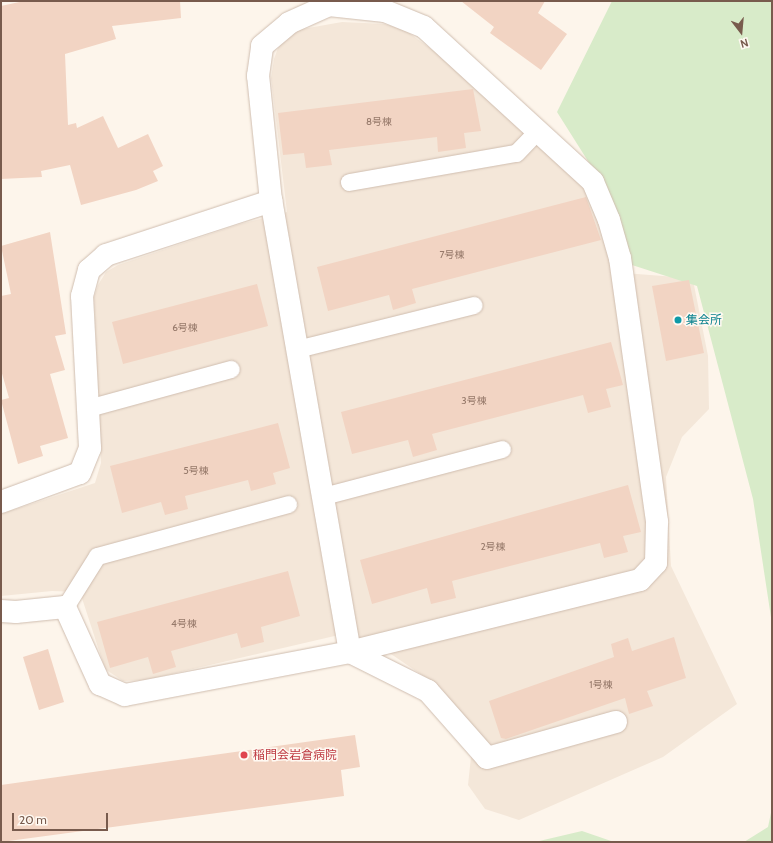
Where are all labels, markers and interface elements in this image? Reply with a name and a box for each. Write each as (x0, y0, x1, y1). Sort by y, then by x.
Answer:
north arrow (721, 12, 761, 52)
text: N (739, 36, 750, 51)
house number: 8号棟 (366, 116, 392, 128)
house number: 7号棟 (439, 249, 465, 261)
place label: 集会所 (686, 313, 722, 327)
marker: 集会所 (673, 315, 683, 325)
house number: 6号棟 (172, 322, 198, 334)
house number: 3号棟 (461, 395, 487, 407)
house number: 5号棟 (183, 465, 209, 477)
house number: 2号棟 (480, 541, 506, 553)
house number: 4号棟 (171, 618, 197, 630)
house number: 1号棟 (589, 679, 613, 691)
place label: 稲門会岩倉病院 (253, 748, 337, 762)
marker: 稲門会岩倉病院 (238, 749, 250, 761)
scale bar (14, 805, 110, 831)
text: 20 m (19, 812, 47, 827)

